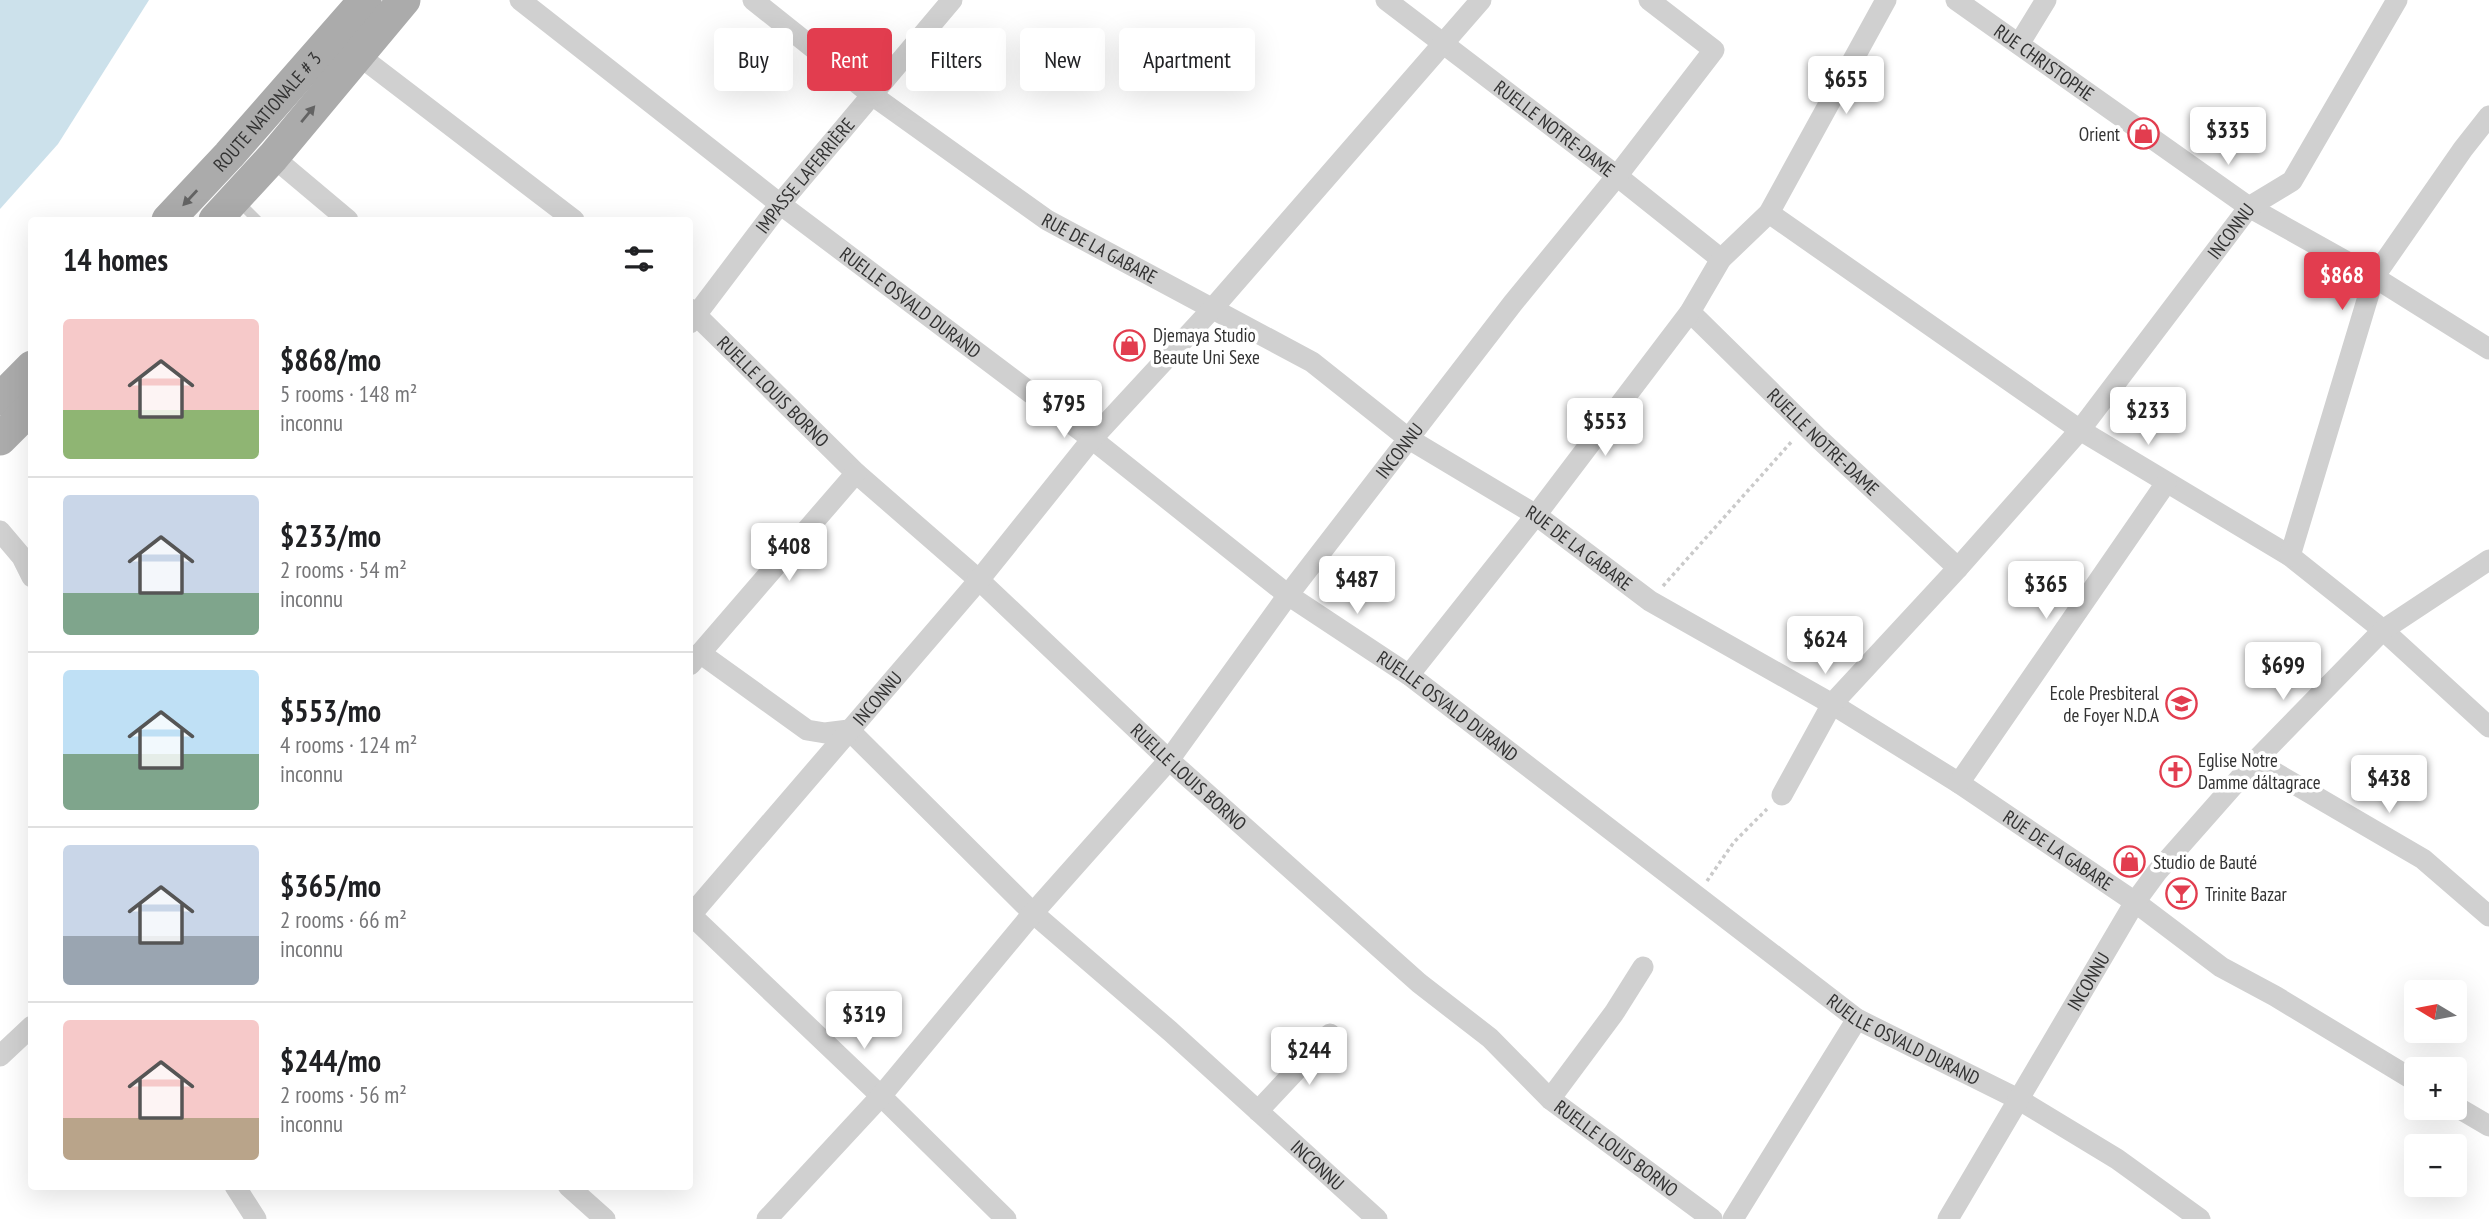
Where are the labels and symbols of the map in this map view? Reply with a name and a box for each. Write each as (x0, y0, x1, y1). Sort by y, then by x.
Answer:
street label: RUE CHRISTOPHE (1990, 19, 2099, 106)
street label: ROUTE NATIONALE # 3 (208, 47, 326, 176)
pin: $655 (1805, 57, 1887, 116)
street label: RUELLE NOTRE-DAME (1490, 75, 1620, 182)
one-way arrow (300, 105, 315, 122)
pin: $335 (2187, 108, 2269, 167)
street label: IMPASSE LAFERRIÈRE (750, 113, 860, 238)
shop icon: Orient (2126, 117, 2160, 151)
place label: Orient (2079, 122, 2121, 146)
one-way arrow (182, 189, 198, 206)
street label: INCONNU (2202, 198, 2260, 264)
street label: RUE DE LA GABARE (1038, 208, 1161, 289)
street label: RUELLE OSVALD DURAND (835, 242, 986, 363)
pin: $868 (2301, 252, 2383, 312)
place label: Djemaya Studio Beaute Uni Sexe (1153, 323, 1260, 369)
shop icon: Djemaya Studio Beaute Uni Sexe (1113, 329, 1147, 363)
street label: RUELLE LOUIS BORNO (712, 331, 834, 452)
pin: $795 (1023, 380, 1105, 440)
street label: RUELLE NOTRE-DAME (1762, 383, 1884, 501)
pin: $233 (2107, 388, 2189, 447)
pin: $553 (1564, 398, 1646, 458)
street label: INCONNU (1370, 418, 1428, 483)
street label: RUE DE LA GABARE (1522, 500, 1637, 596)
pin: $408 (748, 524, 830, 583)
pin: $487 (1316, 556, 1398, 616)
pin: $365 (2005, 562, 2087, 621)
pin: $624 (1784, 616, 1866, 676)
pin: $699 (2242, 642, 2324, 702)
street label: RUELLE OSVALD DURAND (1372, 645, 1523, 767)
street label: INCONNU (847, 666, 907, 730)
place label: Ecole Presbiteral de Foyer N.D.A (2050, 681, 2160, 727)
school or university icon: Ecole Presbiteral de Foyer N.D.A (2165, 687, 2199, 721)
street label: RUELLE LOUIS BORNO (1126, 718, 1252, 835)
place label: Eglise Notre Damme dáltagrace (2198, 748, 2321, 794)
church icon: Eglise Notre Damme dáltagrace (2158, 754, 2192, 788)
pin: $438 (2348, 756, 2430, 815)
street label: RUE DE LA GABARE (1999, 804, 2118, 896)
shop icon: Studio de Bauté (2113, 845, 2147, 879)
place label: Studio de Bauté (2153, 850, 2257, 874)
bar icon: Trinite Bazar (2165, 877, 2199, 911)
place label: Trinite Bazar (2205, 882, 2288, 906)
street label: INCONNU (2062, 948, 2115, 1015)
north arrow (2404, 980, 2468, 1043)
street label: RUELLE OSVALD DURAND (1822, 988, 1984, 1090)
pin: $319 (823, 992, 905, 1051)
pin: $244 (1268, 1028, 1350, 1087)
street label: RUELLE LOUIS BORNO (1550, 1094, 1683, 1202)
street label: INCONNU (1286, 1135, 1349, 1195)

